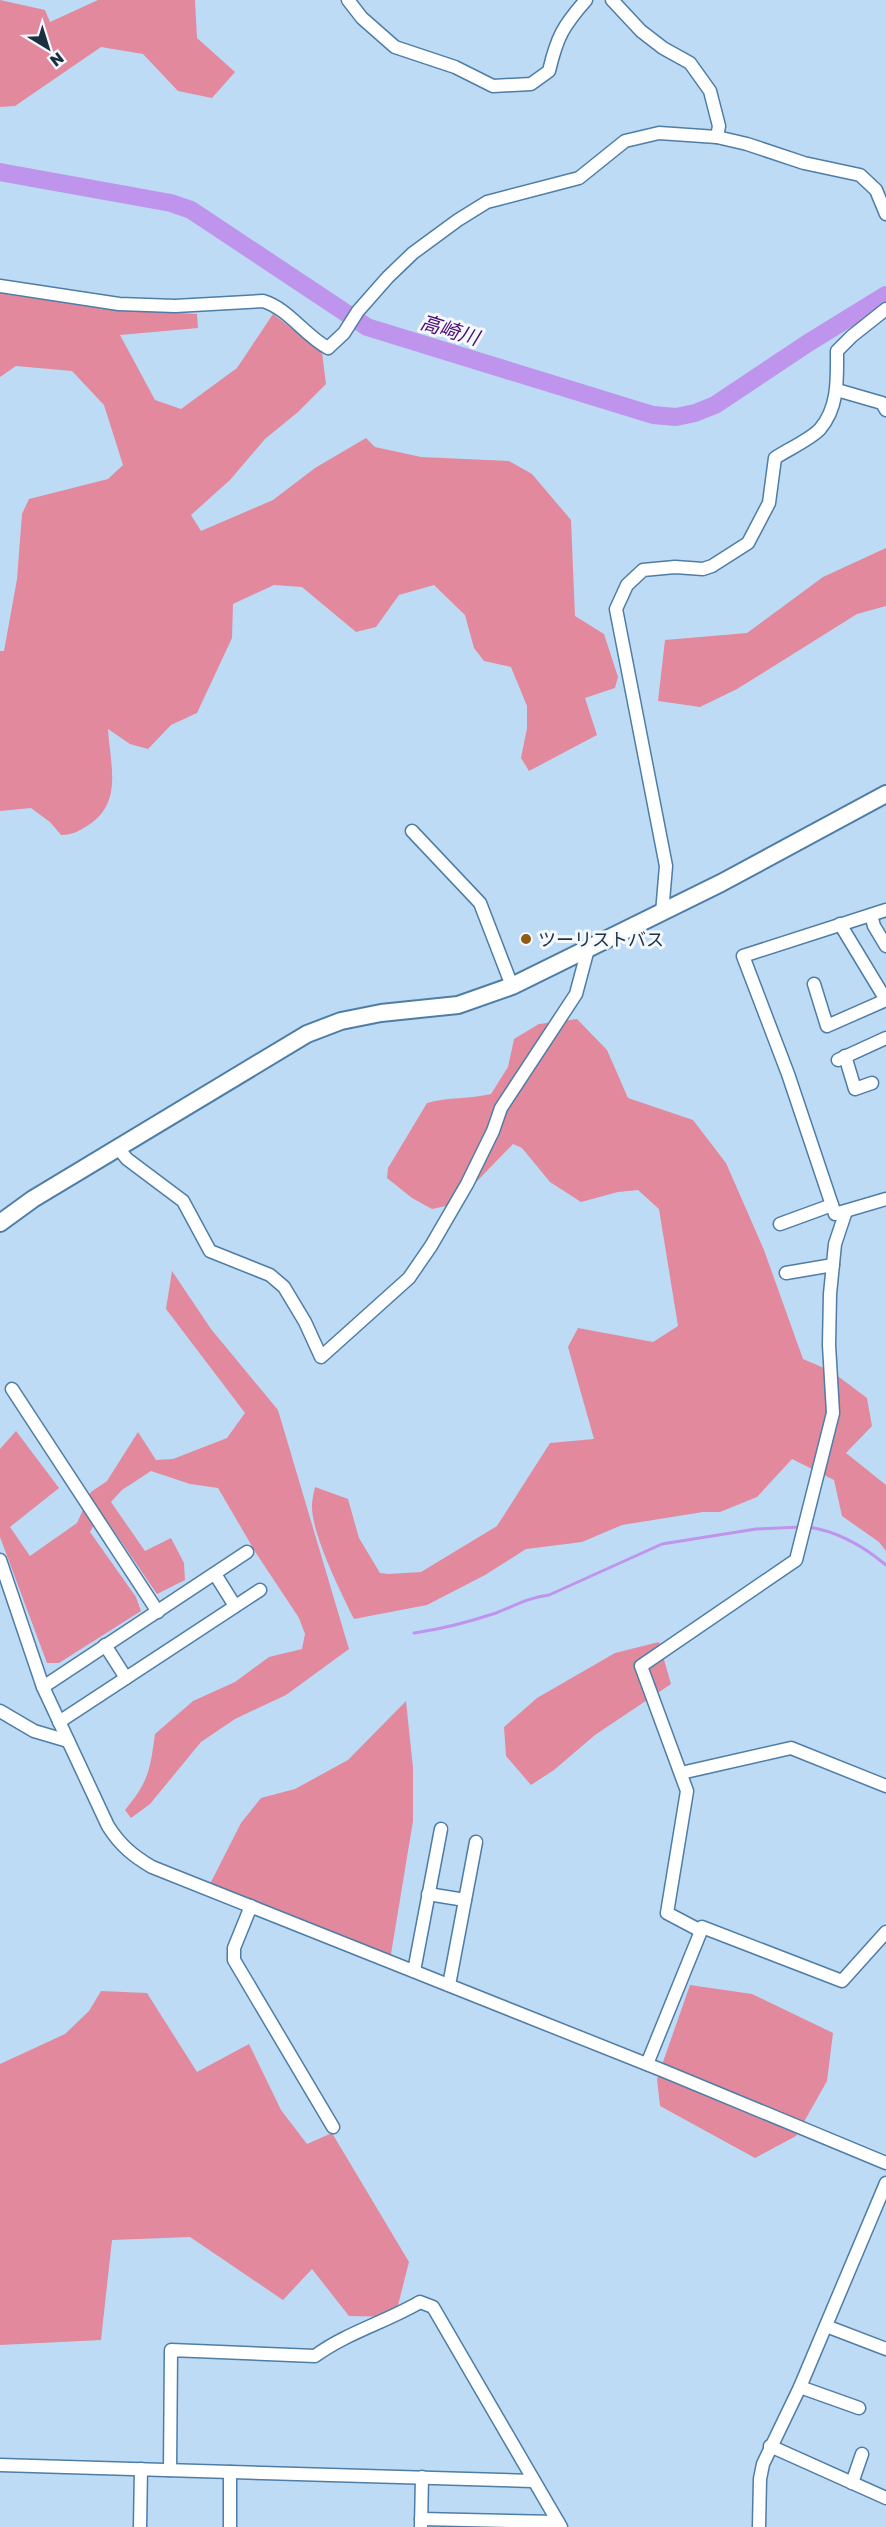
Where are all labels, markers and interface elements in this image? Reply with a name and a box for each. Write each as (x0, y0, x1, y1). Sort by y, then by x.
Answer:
north arrow (18, 18, 78, 78)
text: N (46, 48, 68, 71)
water label: 高崎川 (418, 309, 484, 350)
place label: ツーリストバス (538, 928, 664, 950)
marker: ツーリストバス (519, 932, 533, 946)

